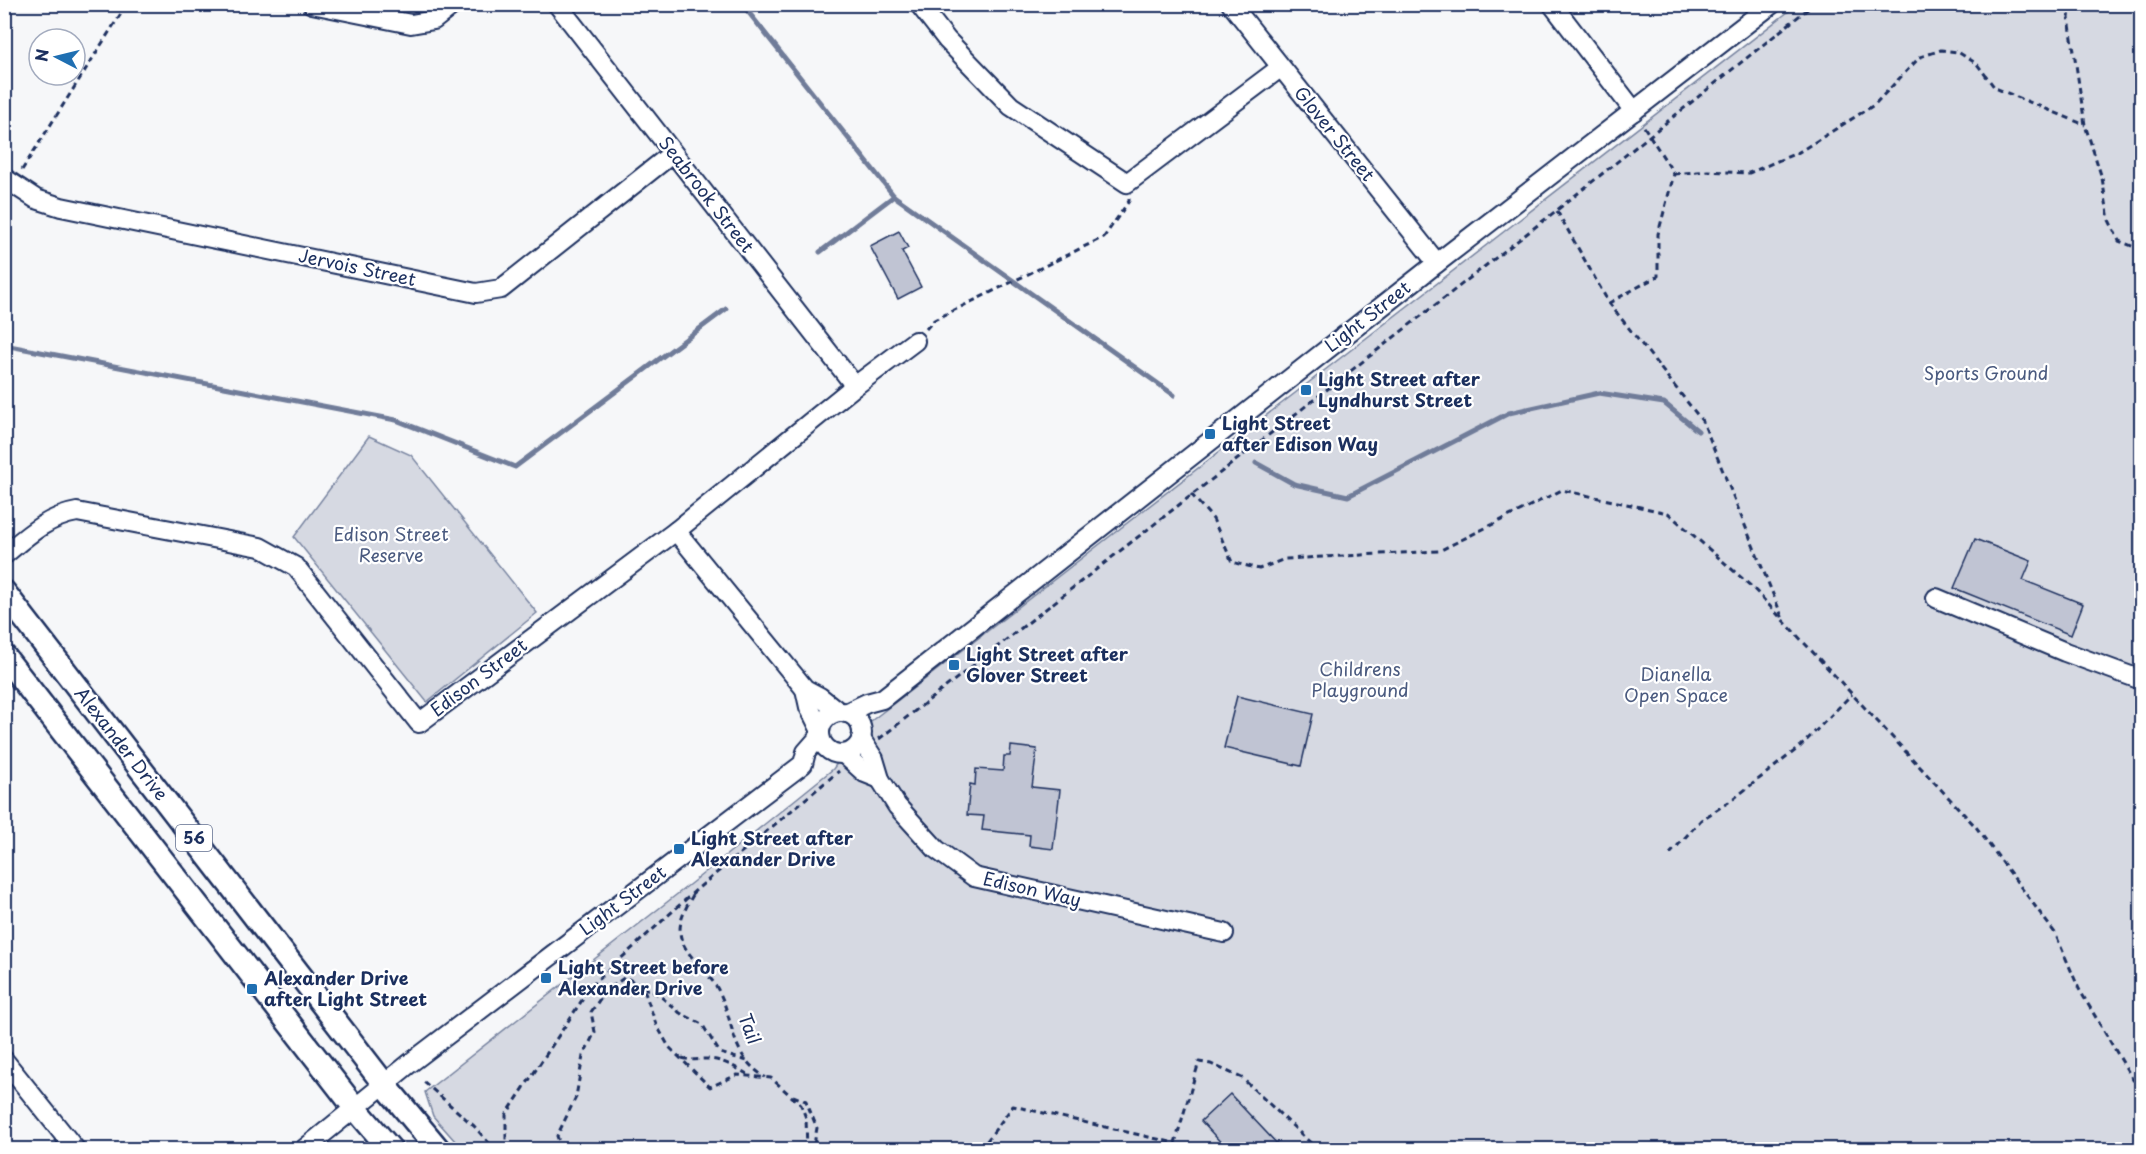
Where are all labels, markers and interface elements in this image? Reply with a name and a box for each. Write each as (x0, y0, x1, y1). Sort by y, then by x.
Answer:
north arrow (27, 27, 87, 87)
text: N (28, 47, 54, 63)
street label: Glover Street (1288, 80, 1382, 186)
street label: Seabrook Street (653, 130, 761, 258)
street label: Jervois Street (296, 241, 418, 292)
street label: Light Street (1318, 274, 1416, 358)
park label: Sports Ground (1924, 359, 2048, 386)
place label: Light Street after Lyndhurst Street (1318, 365, 1481, 413)
marker: Light Street after Lyndhurst Street (1299, 383, 1313, 397)
place label: Light Street after Edison Way (1222, 409, 1378, 457)
marker: Light Street after Edison Way (1203, 427, 1217, 441)
park label: Edison Street Reserve (333, 520, 449, 568)
street label: Edison Street (424, 631, 532, 722)
place label: Light Street after Glover Street (966, 640, 1129, 688)
park label: Childrens Playground (1311, 655, 1409, 703)
marker: Light Street after Glover Street (947, 658, 961, 672)
park label: Dianella Open Space (1624, 660, 1728, 708)
street label: Alexander Drive (69, 680, 175, 806)
place label: Light Street after Alexander Drive (690, 824, 854, 872)
road number: 56 (176, 825, 212, 851)
marker: Light Street after Alexander Drive (672, 842, 686, 856)
street label: Light Street (573, 858, 671, 941)
street label: Edison Way (981, 864, 1084, 913)
place label: Light Street before Alexander Drive (557, 953, 729, 1001)
place label: Alexander Drive after Light Street (263, 964, 428, 1012)
marker: Light Street before Alexander Drive (539, 971, 553, 985)
marker: Alexander Drive after Light Street (245, 982, 259, 996)
street label: Tail (732, 1009, 768, 1048)

